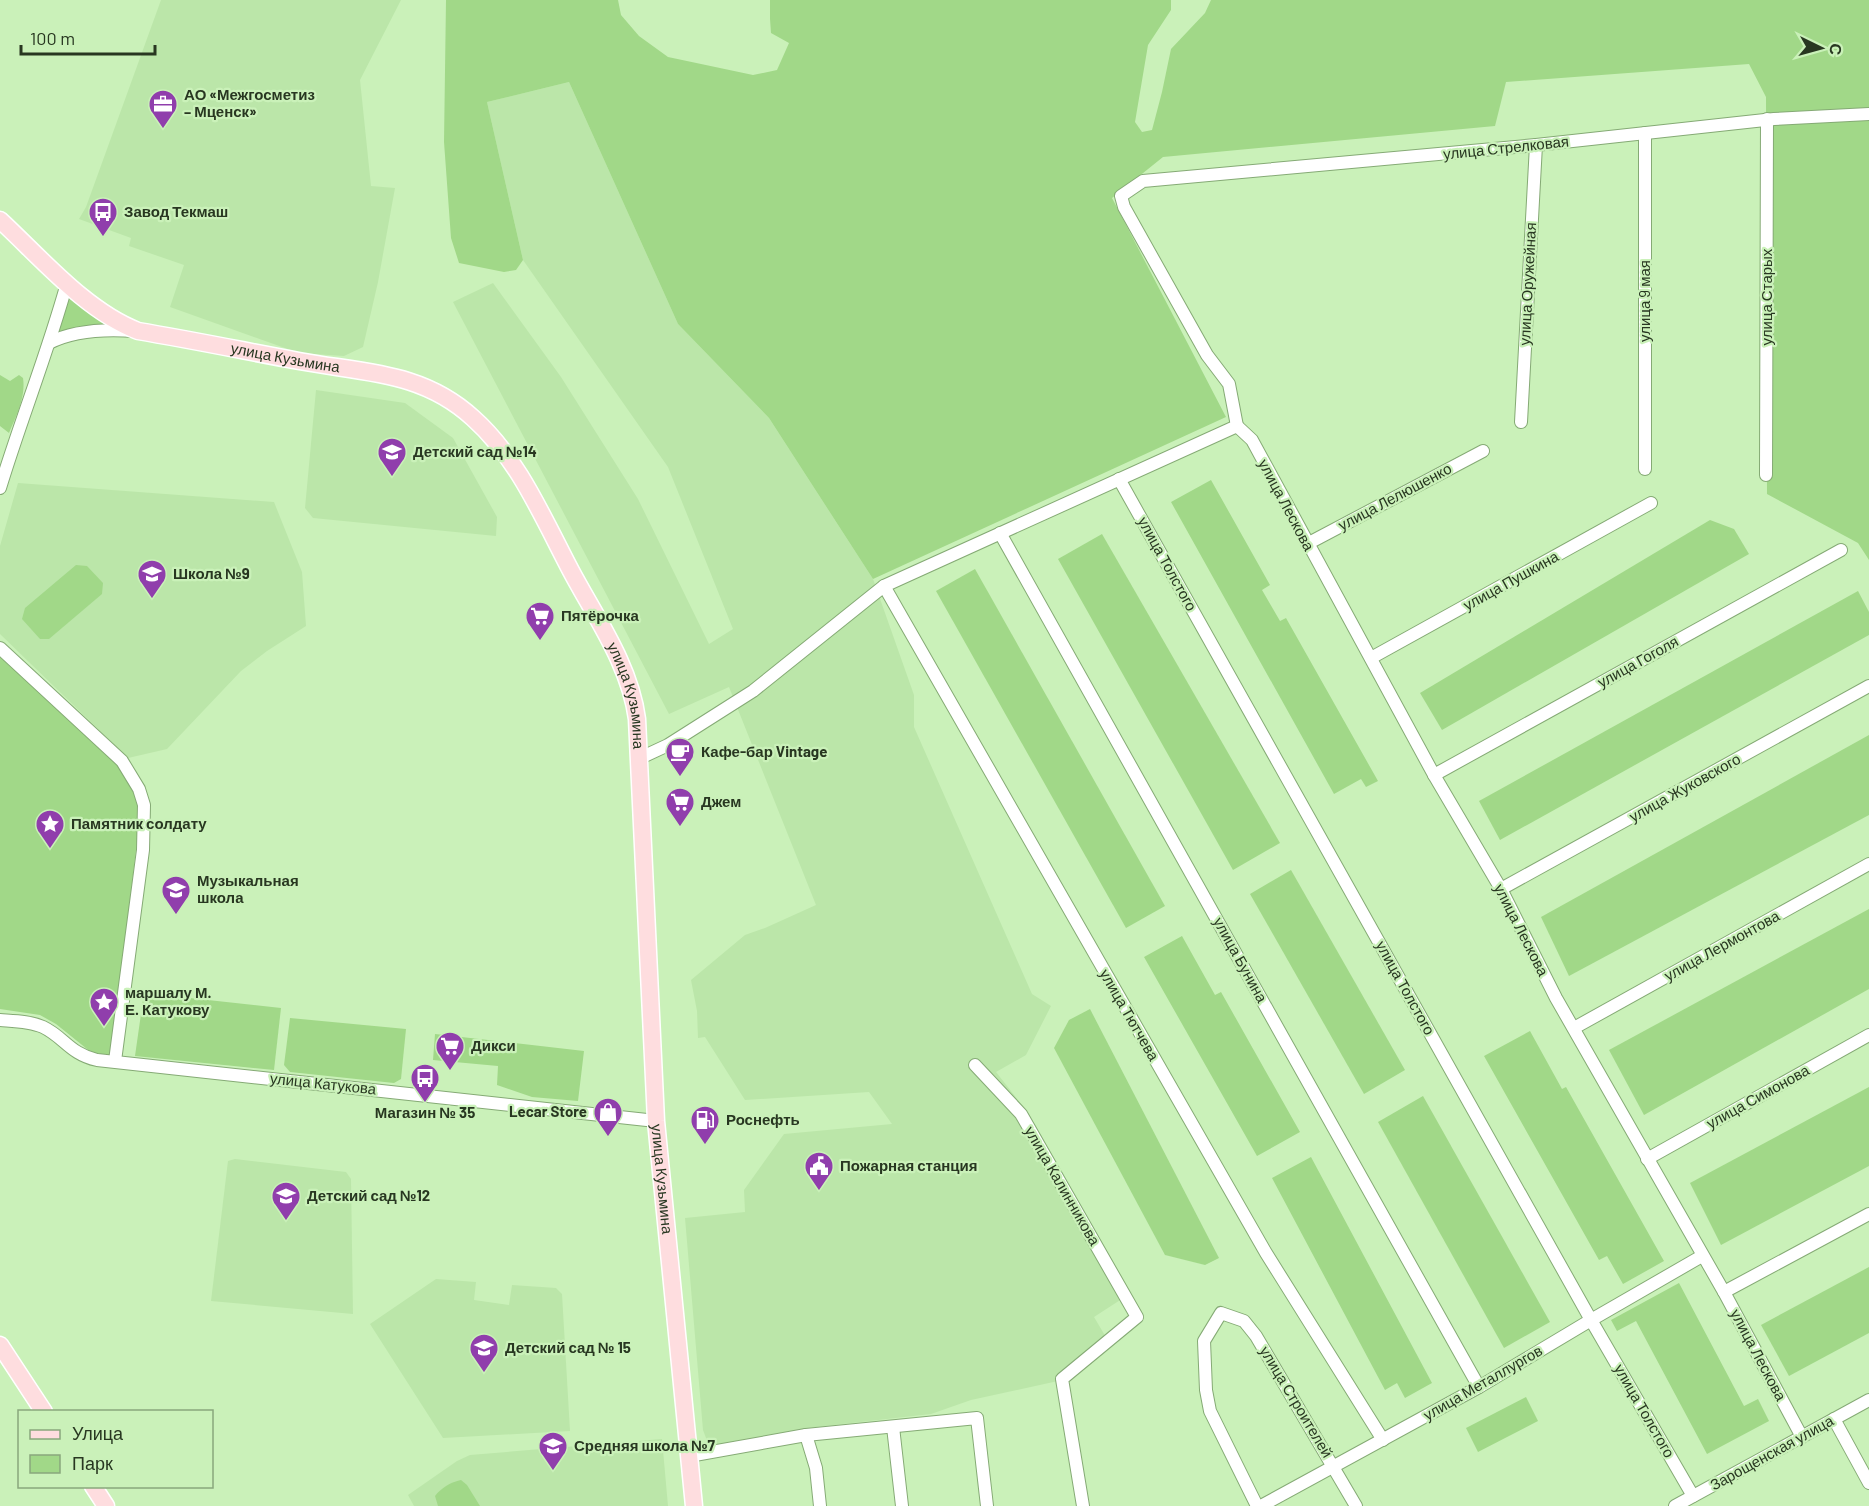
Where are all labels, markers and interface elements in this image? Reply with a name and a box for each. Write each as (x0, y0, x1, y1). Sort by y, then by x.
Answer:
scale bar (21, 18, 154, 56)
north arrow (1791, 18, 1851, 78)
text: 100 m (30, 27, 75, 49)
text: С (1826, 43, 1846, 56)
place label: АО «Межгосметиз – Мценск» (184, 85, 315, 120)
office icon: АО «Межгосметиз – Мценск» (147, 88, 179, 130)
street label: улица Стрелковая (1442, 131, 1570, 163)
bus stop icon: Завод Текмаш (87, 196, 119, 238)
place label: Завод Текмаш (124, 202, 228, 220)
street label: улица Оружейная (1515, 222, 1539, 346)
street label: улица Старых (1757, 248, 1775, 345)
street label: улица 9 мая (1635, 260, 1653, 342)
street label: улица Кузьмина (229, 338, 342, 375)
school or university icon: Детский сад №14 (376, 436, 408, 478)
place label: Детский сад №14 (413, 442, 537, 460)
street label: улица Лескова (1255, 456, 1319, 554)
street label: улица Лелюшенко (1335, 459, 1454, 534)
street label: улица Толстого (1135, 513, 1201, 614)
street label: улица Пушкина (1460, 546, 1562, 614)
school or university icon: Школа №9 (136, 558, 168, 600)
place label: Школа №9 (173, 564, 250, 582)
supermarket icon: Пятёрочка (524, 600, 556, 642)
place label: Пятёрочка (561, 606, 639, 624)
street label: улица Гоголя (1594, 632, 1681, 691)
street label: улица Кузьмина (604, 639, 648, 750)
cafe icon: Кафе-бар Vintage (664, 736, 696, 778)
place label: Кафе-бар Vintage (701, 742, 827, 760)
street label: улица Жуковского (1626, 749, 1743, 825)
supermarket icon: Джем (664, 786, 696, 828)
place label: Джем (701, 792, 741, 810)
place icon: Памятник солдату (34, 808, 66, 850)
place label: Памятник солдату (71, 814, 207, 832)
place label: Музыкальная школа (197, 871, 299, 906)
school or university icon: Музыкальная школа (160, 874, 192, 916)
street label: улица Лескова (1491, 880, 1553, 979)
street label: улица Лермонтова (1661, 906, 1783, 984)
street label: улица Бунина (1210, 914, 1272, 1006)
street label: улица Толстого (1373, 937, 1439, 1038)
street label: улица Тютчева (1096, 965, 1164, 1064)
place label: маршалу М. Е. Катукову (125, 983, 211, 1018)
place icon: маршалу М. Е. Катукову (88, 986, 120, 1028)
supermarket icon: Дикси (434, 1030, 466, 1072)
place label: Дикси (471, 1036, 516, 1054)
street label: улица Симонова (1703, 1060, 1813, 1132)
bus stop icon: Магазин № 35 (409, 1062, 441, 1104)
street label: улица Катукова (269, 1068, 378, 1098)
shop icon: Lecar Store (592, 1096, 624, 1138)
place label: Lecar Store (509, 1102, 587, 1120)
place label: Магазин № 35 (375, 1103, 475, 1121)
fuel station icon: Роснефть (689, 1104, 721, 1146)
place label: Роснефть (726, 1110, 800, 1128)
street label: улица Кузьмина (648, 1123, 677, 1236)
street label: улица Калинникова (1021, 1123, 1105, 1249)
public building icon: Пожарная станция (803, 1150, 835, 1192)
place label: Пожарная станция (840, 1156, 978, 1174)
school or university icon: Детский сад №12 (270, 1180, 302, 1222)
place label: Детский сад №12 (307, 1186, 430, 1204)
street label: улица Лескова (1727, 1306, 1791, 1404)
school or university icon: Детский сад № 15 (468, 1332, 500, 1374)
place label: Детский сад № 15 (505, 1338, 631, 1356)
street label: улица Металлургов (1420, 1341, 1545, 1424)
street label: улица Строителей (1256, 1342, 1337, 1461)
street label: улица Толстого (1611, 1361, 1679, 1460)
legend (18, 1410, 213, 1488)
street label: Зарощенская улица (1707, 1410, 1837, 1493)
text: Улица (72, 1422, 124, 1444)
school or university icon: Средняя школа №7 (537, 1430, 569, 1472)
place label: Средняя школа №7 (574, 1436, 716, 1454)
text: Парк (72, 1452, 113, 1474)

